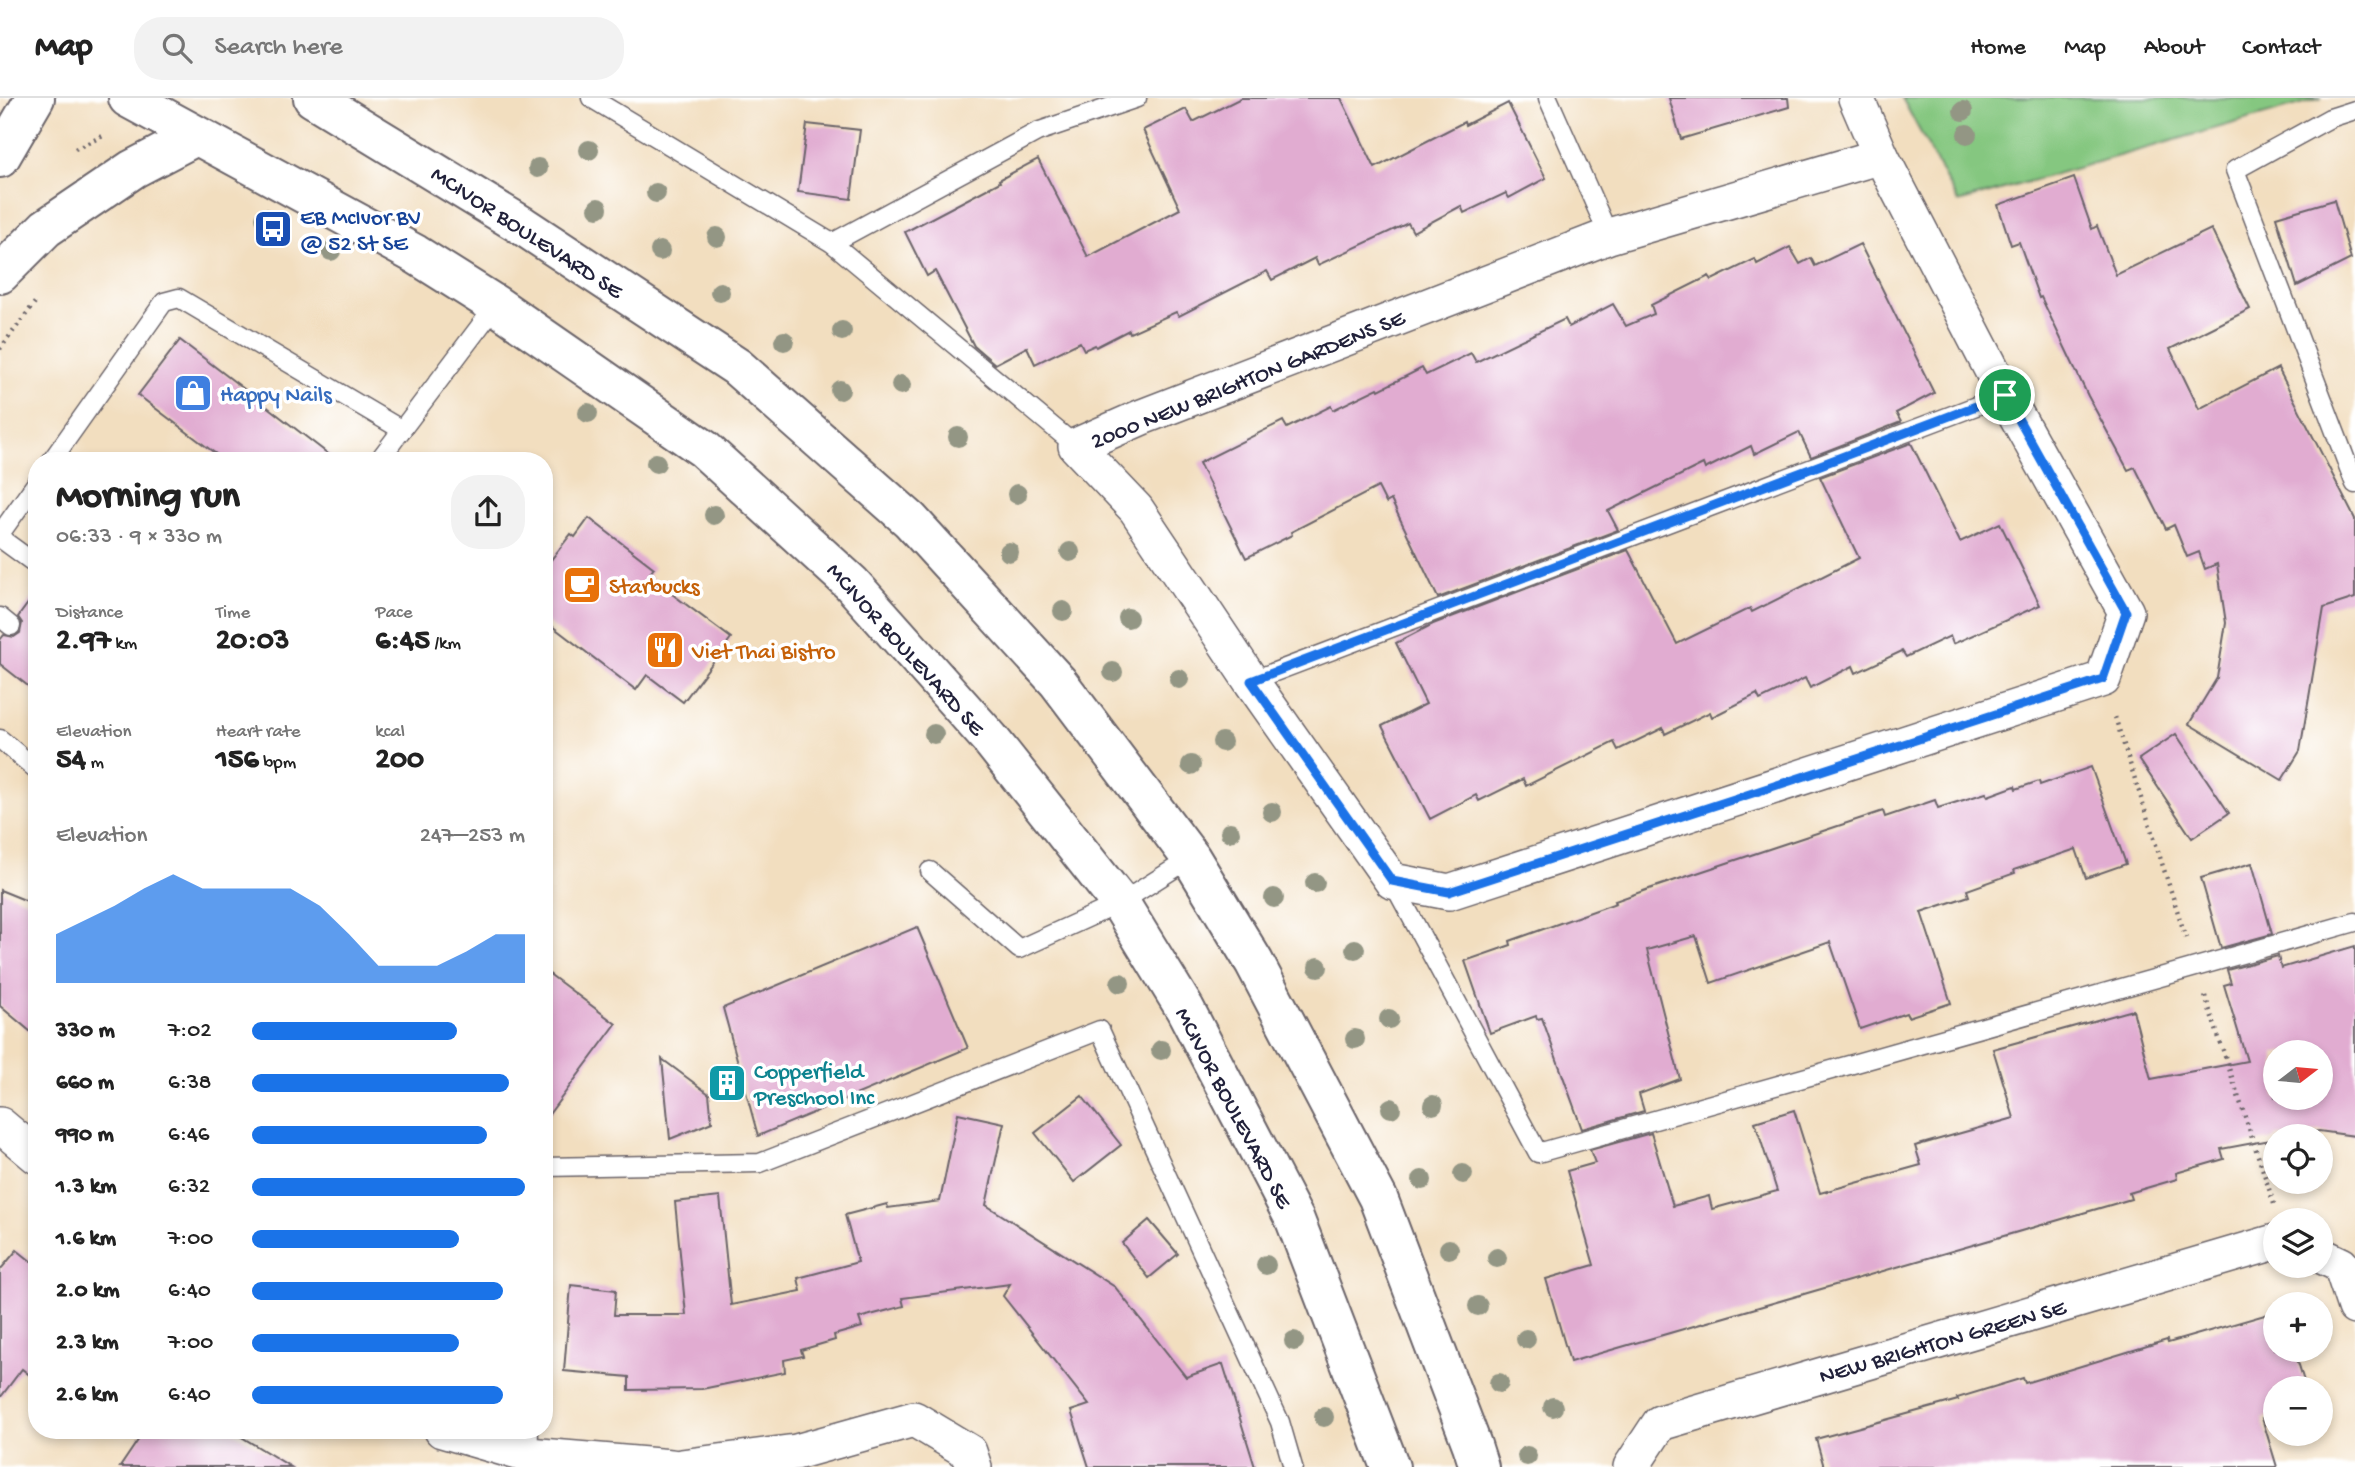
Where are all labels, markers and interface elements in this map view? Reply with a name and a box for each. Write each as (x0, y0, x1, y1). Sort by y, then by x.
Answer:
search box (134, 17, 624, 80)
text: Map (35, 29, 92, 67)
icon: search (158, 29, 196, 67)
text: Search here (214, 33, 343, 64)
text: Home (1970, 34, 2026, 63)
text: Map (2064, 34, 2106, 63)
text: About (2144, 34, 2204, 63)
text: Contact (2242, 34, 2320, 63)
street label: MCIVOR BOULEVARD SE (425, 162, 629, 307)
place label: EB McIvor BV @ 52 St SE (300, 206, 421, 259)
bus stop icon: EB McIvor BV @ 52 St SE (252, 208, 294, 250)
street label: 2000 NEW BRIGHTON GARDENS SE (1088, 305, 1411, 457)
pin (1975, 365, 2035, 425)
shop icon: Happy Nails (172, 372, 214, 414)
icon: arrive (1986, 376, 2024, 414)
place label: Happy Nails (220, 383, 332, 410)
button: share (451, 475, 525, 549)
text: Morning run (56, 476, 240, 520)
text: 06:33 · 9 × 330 m (56, 524, 222, 551)
street label: MCIVOR BOULEVARD SE (820, 558, 990, 744)
cafe icon: Starbucks (561, 564, 603, 606)
place label: Starbucks (609, 575, 700, 602)
text: Distance (56, 602, 123, 625)
text: Time (216, 602, 250, 625)
text: Pace (375, 602, 413, 625)
text: 2.97 (56, 625, 111, 660)
text: 20:03 (216, 625, 289, 660)
text: 6:45 (375, 625, 430, 660)
restaurant icon: Viet Thai Bistro (644, 629, 686, 671)
text: km (111, 633, 137, 656)
text: /km (430, 633, 461, 656)
place label: Viet Thai Bistro (691, 640, 836, 667)
text: Elevation (56, 721, 132, 744)
text: Heart rate (216, 721, 301, 744)
text: kcal (375, 721, 405, 744)
text: 54 (56, 744, 86, 779)
text: 156 (216, 744, 259, 779)
text: 200 (375, 744, 424, 779)
text: m (86, 752, 104, 775)
text: bpm (259, 752, 296, 775)
text: Elevation (56, 823, 147, 850)
text: 247–253 m (420, 823, 525, 850)
street label: MCIVOR BOULEVARD SE (1168, 1004, 1297, 1215)
text: 330 m (56, 1018, 115, 1045)
text: 7:02 (168, 1018, 212, 1045)
north arrow (2263, 1040, 2333, 1110)
map controls (2263, 1040, 2333, 1446)
place label: Copperfield Preschool Inc (753, 1060, 875, 1113)
building icon: Copperfield Preschool Inc (706, 1062, 748, 1104)
text: 660 m (56, 1070, 114, 1097)
text: 6:38 (168, 1070, 211, 1097)
text: 990 m (56, 1122, 114, 1149)
text: 6:46 (168, 1122, 209, 1149)
button: locate (2263, 1124, 2333, 1194)
text: 1.3 km (56, 1174, 116, 1201)
text: 6:32 (168, 1174, 210, 1201)
button: layers (2263, 1208, 2333, 1278)
text: 1.6 km (56, 1226, 116, 1253)
text: 7:00 (168, 1226, 213, 1253)
text: 2.0 km (56, 1278, 120, 1305)
text: 6:40 (168, 1278, 211, 1305)
button: + (2263, 1292, 2333, 1362)
street label: NEW BRIGHTON GREEN SE (1817, 1295, 2071, 1392)
text: 2.3 km (56, 1330, 118, 1357)
text: 7:00 (168, 1330, 213, 1357)
button: − (2263, 1376, 2333, 1446)
text: 2.6 km (56, 1382, 118, 1409)
text: 6:40 (168, 1382, 211, 1409)

